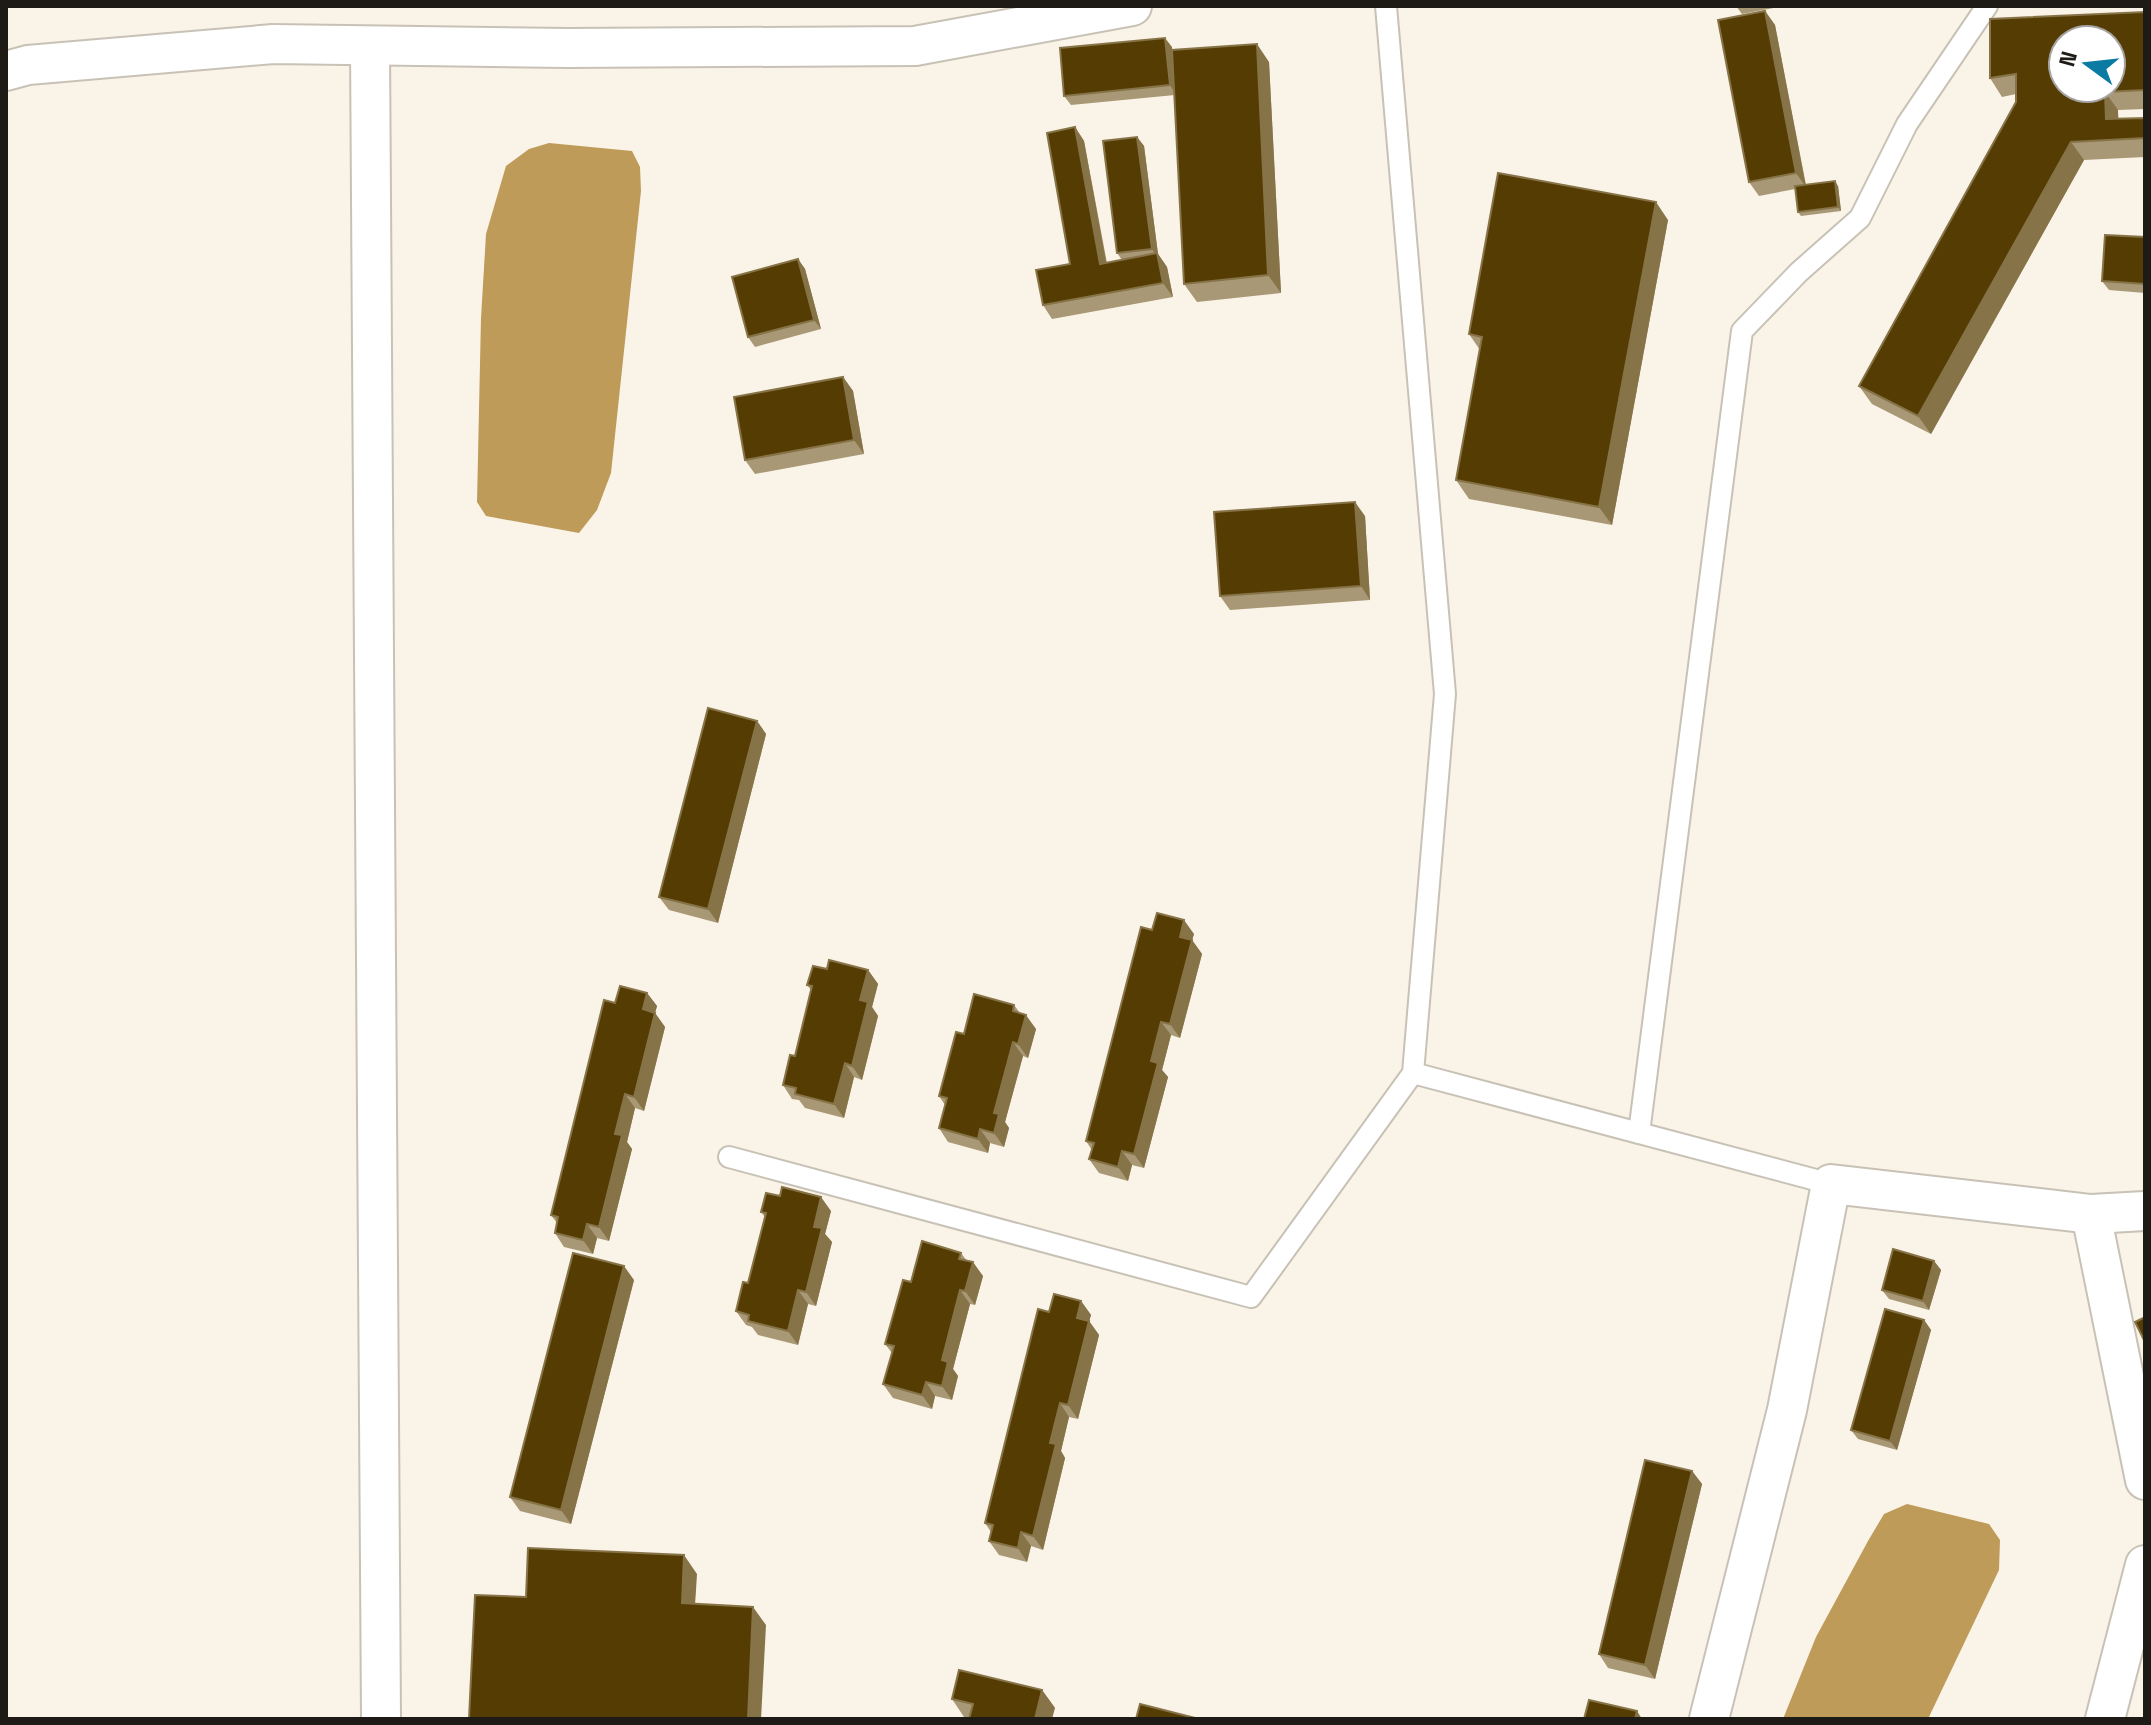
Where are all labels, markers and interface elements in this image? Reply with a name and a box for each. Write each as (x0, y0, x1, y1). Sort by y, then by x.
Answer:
north arrow (2047, 24, 2127, 104)
text: N (2052, 48, 2083, 70)

